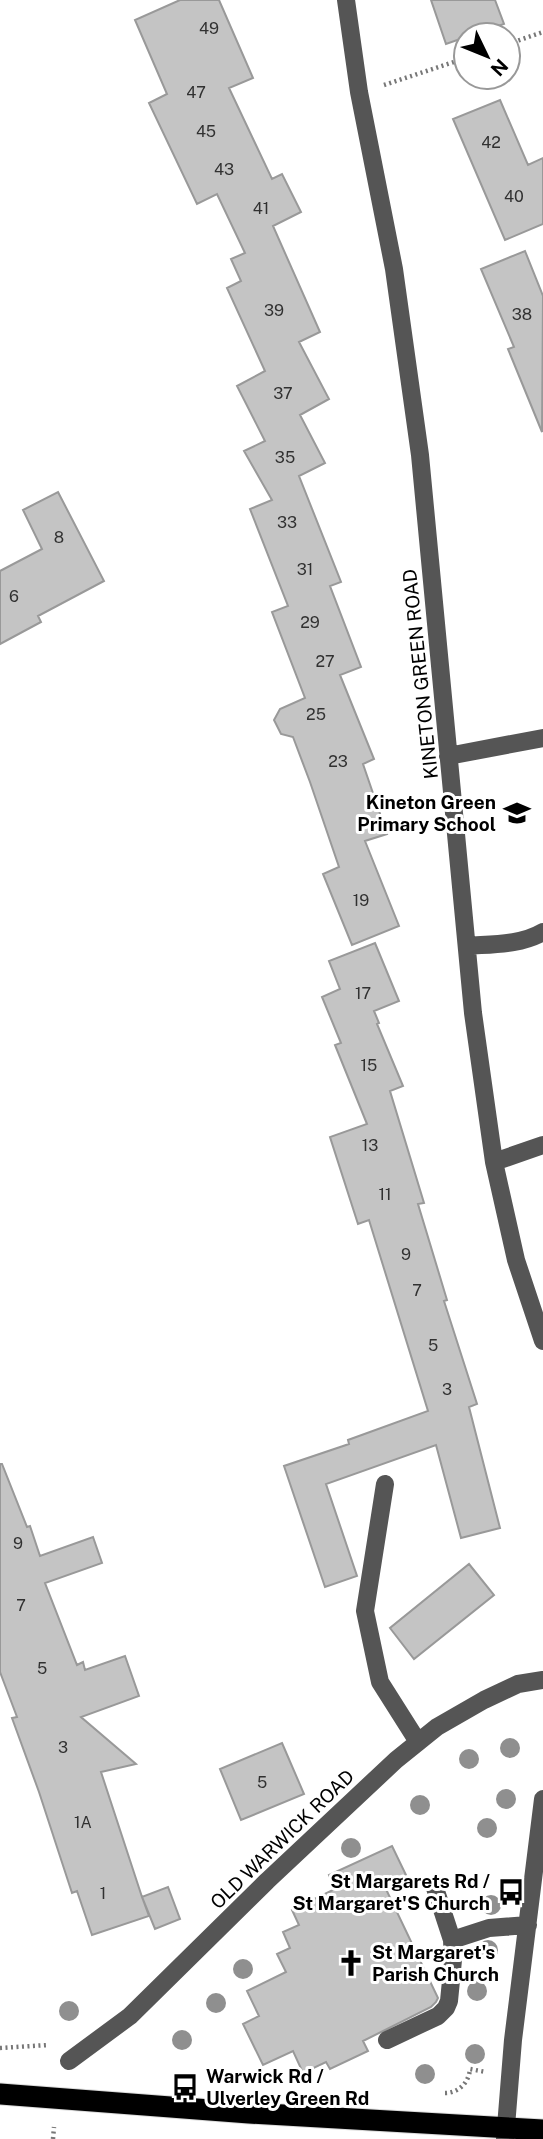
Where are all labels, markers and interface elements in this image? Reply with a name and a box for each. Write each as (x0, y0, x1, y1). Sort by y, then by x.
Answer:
house number: 49 (199, 19, 219, 38)
north arrow (452, 21, 522, 91)
text: N (486, 55, 513, 81)
house number: 47 (186, 83, 206, 102)
house number: 45 (196, 122, 216, 141)
house number: 42 (481, 133, 501, 152)
house number: 43 (214, 160, 234, 179)
house number: 40 (504, 187, 524, 206)
house number: 41 (253, 199, 269, 218)
house number: 39 (264, 301, 284, 320)
house number: 38 (512, 305, 532, 324)
house number: 37 (273, 384, 293, 403)
house number: 35 (275, 448, 295, 467)
house number: 33 (277, 513, 297, 532)
house number: 8 (54, 528, 64, 547)
house number: 31 (297, 560, 313, 579)
street label: KINETON GREEN ROAD (398, 568, 442, 780)
house number: 6 (9, 587, 19, 606)
house number: 29 (300, 613, 320, 632)
house number: 27 (315, 652, 335, 671)
house number: 25 (306, 705, 326, 724)
house number: 23 (328, 752, 348, 771)
place label: Kineton Green Primary School (357, 791, 496, 835)
school or university icon: Kineton Green Primary School (502, 798, 532, 828)
house number: 19 (353, 891, 369, 910)
house number: 17 (355, 984, 371, 1003)
house number: 15 (361, 1056, 377, 1075)
house number: 13 (362, 1136, 378, 1155)
house number: 11 (378, 1185, 392, 1204)
house number: 9 (401, 1245, 411, 1264)
house number: 7 (412, 1281, 422, 1300)
house number: 5 (428, 1336, 438, 1355)
house number: 3 (442, 1380, 452, 1399)
house number: 9 (13, 1534, 23, 1553)
house number: 7 (16, 1596, 26, 1615)
house number: 5 (37, 1659, 47, 1678)
house number: 3 (58, 1738, 68, 1757)
street label: OLD WARWICK ROAD (206, 1765, 358, 1913)
house number: 5 (257, 1773, 267, 1792)
house number: 1A (74, 1813, 92, 1832)
place label: St Margarets Rd / St Margaret'S Church (292, 1870, 490, 1914)
bus stop icon: St Margarets Rd / St Margaret'S Church (496, 1877, 526, 1907)
house number: 1 (100, 1884, 106, 1903)
place label: St Margaret's Parish Church (372, 1941, 499, 1985)
church icon: St Margaret's Parish Church (336, 1948, 366, 1978)
place label: Warwick Rd / Ulverley Green Rd (206, 2065, 369, 2109)
bus stop icon: Warwick Rd / Ulverley Green Rd (170, 2072, 200, 2102)

